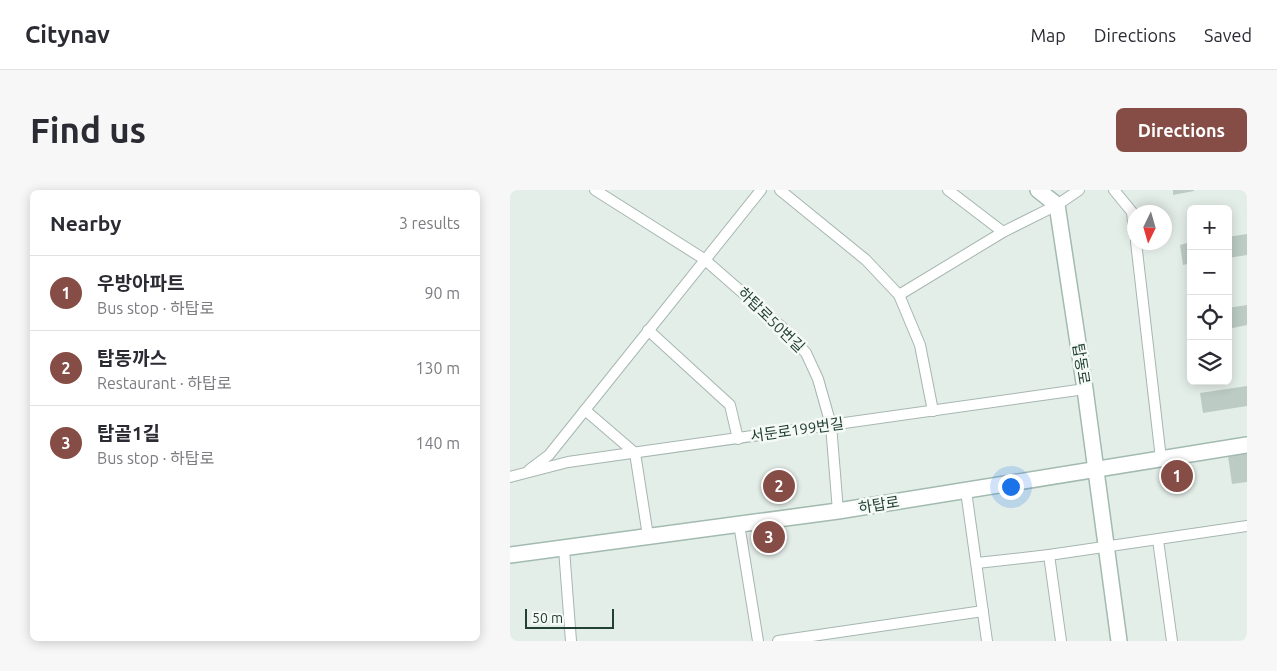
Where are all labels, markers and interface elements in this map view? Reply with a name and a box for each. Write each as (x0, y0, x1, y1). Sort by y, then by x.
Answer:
text: Citynav (25, 21, 110, 48)
text: Map (1030, 25, 1066, 45)
text: Directions (1094, 25, 1176, 45)
text: Saved (1204, 25, 1252, 45)
button: Directions (1116, 108, 1247, 152)
text: Find us (30, 110, 146, 150)
north arrow (1127, 205, 1172, 250)
map controls (1187, 205, 1232, 385)
button: + (1187, 205, 1232, 250)
text: Nearby (50, 211, 121, 235)
text: 3 results (399, 214, 460, 232)
button: − (1187, 250, 1232, 295)
text: 우방아파트 (97, 272, 184, 294)
text: 1 (61, 284, 71, 302)
text: 90 m (424, 284, 460, 302)
street label: 하탑로50번길 (735, 284, 808, 356)
button: locate (1187, 295, 1232, 340)
text: Bus stop · 하탑로 (97, 299, 214, 317)
button: layers (1187, 340, 1232, 385)
street label: 탑동로 (1070, 342, 1093, 386)
text: 탑동까스 (97, 347, 167, 369)
text: 2 (61, 359, 71, 377)
text: 130 m (415, 359, 460, 377)
text: Restaurant · 하탑로 (97, 374, 231, 392)
street label: 서둔로199번길 (749, 415, 845, 444)
text: 탑골1길 (97, 422, 160, 444)
text: 3 (61, 434, 71, 452)
text: 140 m (415, 434, 460, 452)
text: Bus stop · 하탑로 (97, 449, 214, 467)
pin: 1 (1161, 457, 1193, 495)
pin: 2 (763, 467, 795, 505)
your location (998, 474, 1024, 500)
street label: 하탑로 (857, 493, 901, 516)
pin: 3 (753, 518, 785, 556)
scale bar (525, 606, 614, 629)
text: 50 m (532, 610, 563, 626)

